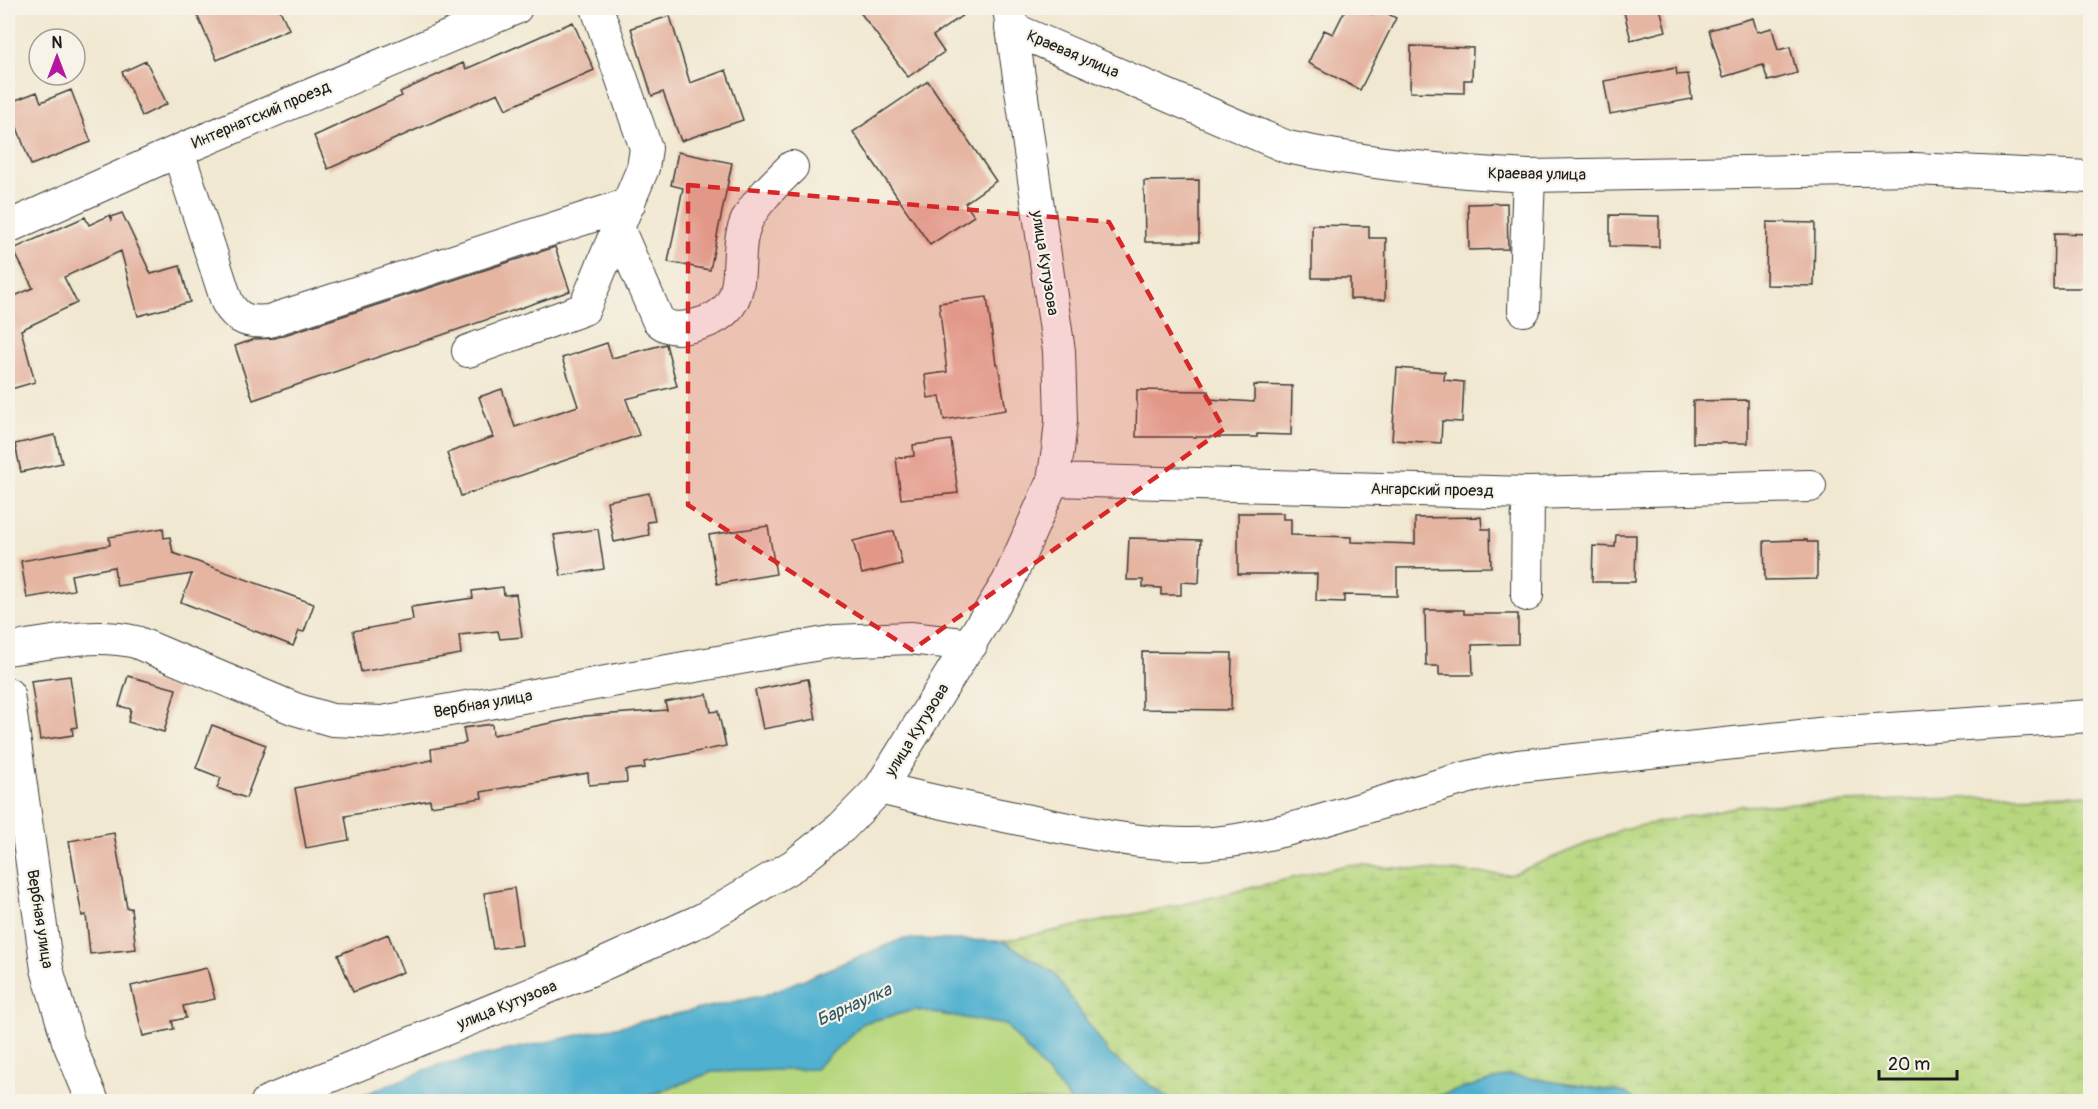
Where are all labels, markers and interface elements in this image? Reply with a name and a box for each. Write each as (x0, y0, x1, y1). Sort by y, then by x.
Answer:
street label: Краевая улица (1024, 26, 1122, 82)
north arrow (27, 27, 87, 87)
text: N (52, 33, 63, 53)
street label: Интернатский проезд (189, 77, 334, 153)
street label: Краевая улица (1488, 163, 1586, 185)
street label: улица Кутузова (1027, 208, 1063, 317)
street label: Ангарский проезд (1370, 479, 1494, 501)
street label: улица Кутузова (880, 680, 954, 781)
street label: Вербная улица (432, 685, 534, 723)
street label: Вербная улица (22, 868, 58, 970)
street label: улица Кутузова (453, 976, 560, 1034)
water label: Барнаулка (813, 978, 897, 1032)
scale bar (1879, 1043, 1957, 1081)
text: 20 m (1888, 1053, 1930, 1076)

